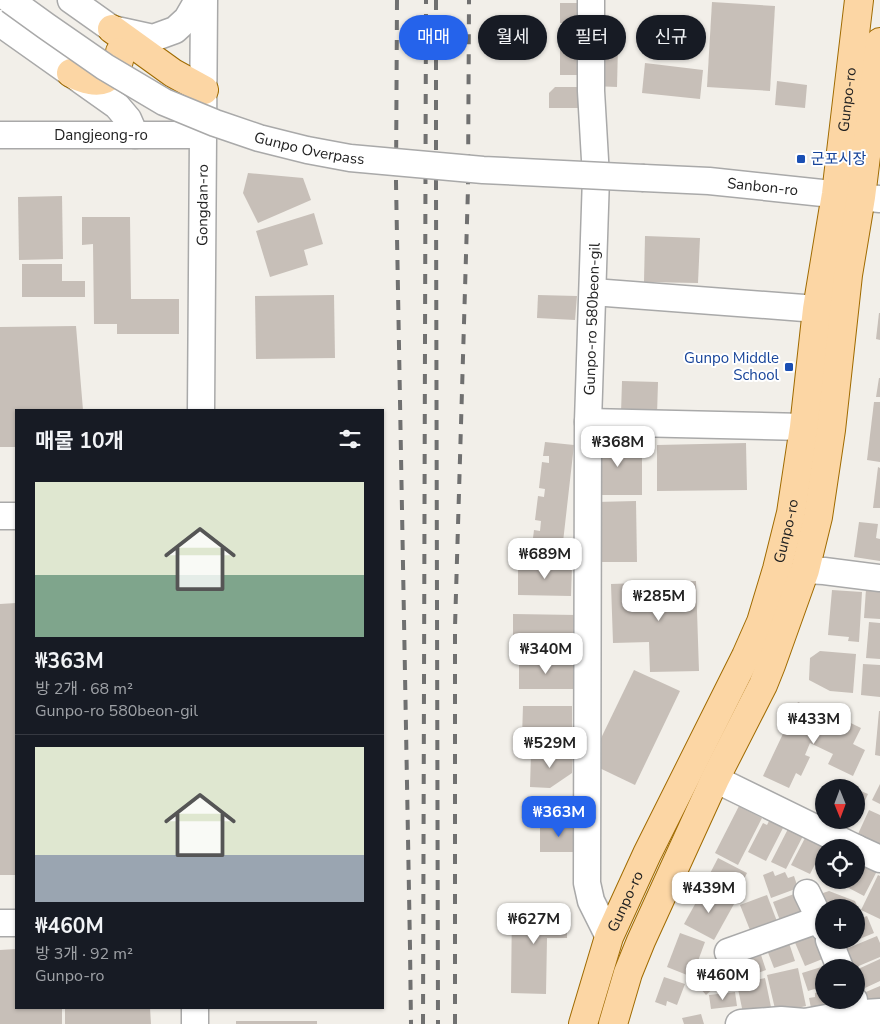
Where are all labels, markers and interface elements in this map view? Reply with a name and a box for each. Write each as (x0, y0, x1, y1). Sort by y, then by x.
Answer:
chip: 매매 (399, 15, 468, 60)
chip: 월세 (478, 15, 547, 60)
chip: 필터 (557, 15, 626, 60)
chip: 신규 (636, 15, 706, 60)
street label: Gunpo-ro (833, 66, 861, 133)
street label: Dangjeong-ro (54, 125, 148, 145)
street label: Gunpo Overpass (252, 127, 365, 169)
place label: 군포시장 (811, 149, 866, 169)
marker: 군포시장 (795, 153, 807, 165)
street label: Gongdan-ro (192, 164, 213, 246)
street label: Sanbon-ro (726, 173, 799, 200)
street label: Gunpo-ro 580beon-gil (579, 242, 605, 396)
place label: Gunpo Middle School (684, 348, 780, 385)
marker: Gunpo Middle School (783, 361, 795, 373)
icon: filters (336, 425, 364, 453)
pin: ₩368M (583, 426, 653, 468)
text: 매물 10개 (35, 427, 124, 455)
text: ₩368M (592, 431, 644, 453)
street label: Gunpo-ro (769, 498, 803, 565)
icon: home (155, 514, 245, 604)
pin: ₩689M (510, 538, 580, 580)
text: ₩689M (519, 543, 571, 565)
pin: ₩285M (624, 580, 694, 622)
text: ₩285M (633, 585, 685, 607)
pin: ₩340M (511, 632, 581, 675)
text: ₩340M (520, 638, 572, 660)
text: ₩363M (35, 647, 104, 675)
text: 방 2개 · 68 m² (35, 678, 133, 700)
text: Gunpo-ro 580beon-gil (35, 700, 198, 722)
pin: ₩433M (779, 702, 849, 745)
text: ₩433M (788, 708, 840, 730)
pin: ₩529M (515, 726, 585, 769)
text: ₩529M (524, 732, 576, 754)
north arrow (815, 779, 865, 829)
map controls (815, 779, 865, 1009)
icon: home (155, 780, 245, 870)
pin: ₩363M (524, 796, 594, 838)
text: ₩363M (533, 801, 585, 823)
button: locate (815, 839, 865, 889)
street label: Gunpo-ro (603, 868, 648, 935)
pin: ₩439M (674, 872, 744, 914)
text: ₩439M (683, 877, 735, 899)
button: + (815, 899, 865, 949)
pin: ₩627M (499, 902, 569, 945)
text: ₩627M (508, 908, 560, 930)
text: ₩460M (35, 912, 104, 940)
text: 방 3개 · 92 m² (35, 943, 133, 965)
pin: ₩460M (688, 958, 758, 1001)
button: − (815, 959, 865, 1009)
text: ₩460M (697, 964, 749, 986)
text: Gunpo-ro (35, 965, 104, 987)

